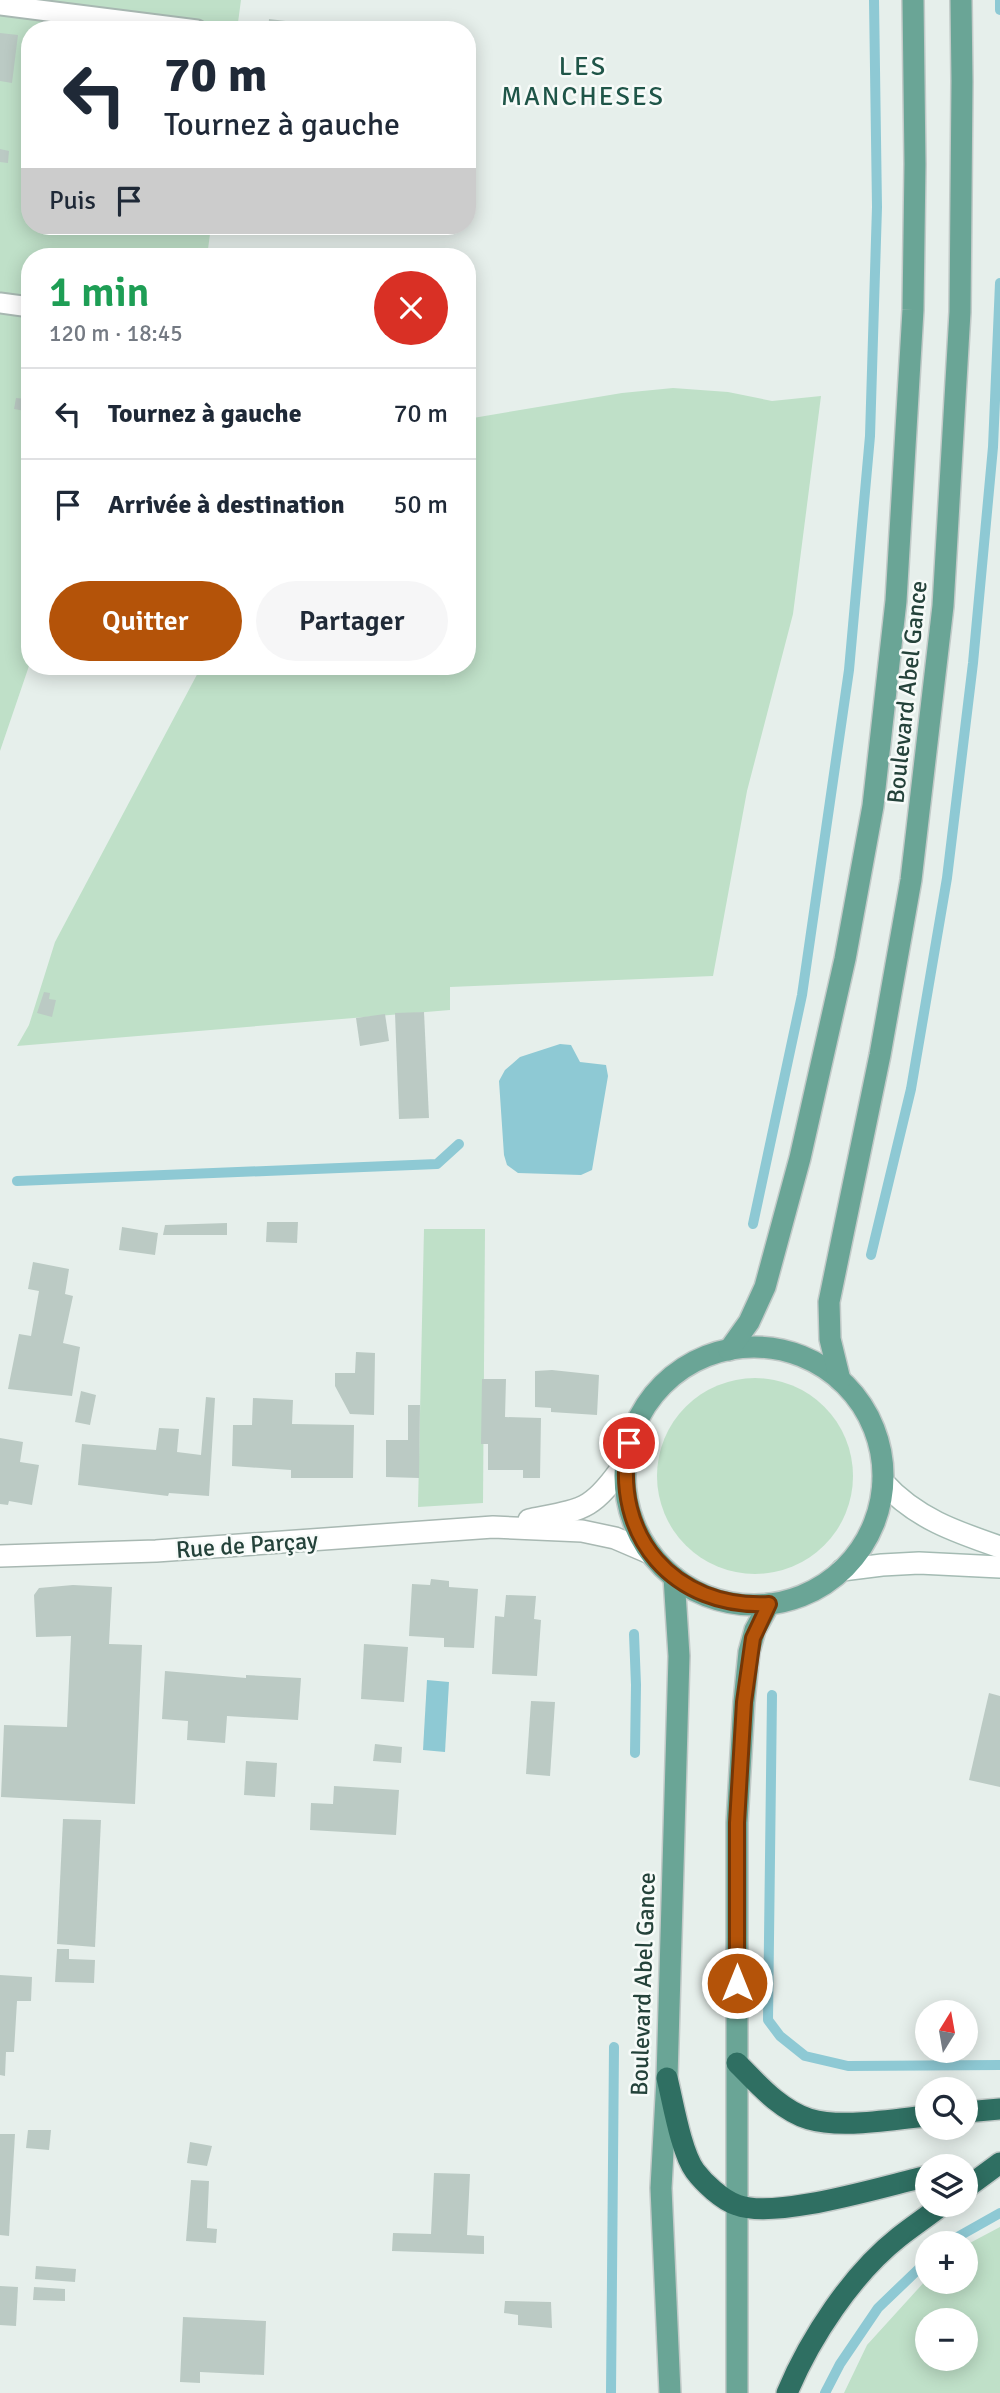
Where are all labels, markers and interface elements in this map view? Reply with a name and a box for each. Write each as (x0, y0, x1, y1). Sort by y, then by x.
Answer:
text: 70 m (164, 45, 267, 105)
icon: left (49, 49, 140, 140)
district label: LES MANCHESES (501, 51, 665, 113)
text: Tournez à gauche (164, 105, 400, 144)
icon: arrive (110, 182, 148, 220)
text: Puis (49, 185, 96, 217)
text: 1 min (49, 267, 150, 318)
button: close (374, 271, 448, 345)
text: 120 m · 18:45 (49, 319, 183, 348)
icon: left (49, 395, 87, 433)
text: Tournez à gauche (108, 398, 302, 430)
text: 70 m (393, 398, 448, 430)
icon: arrive (49, 486, 87, 524)
text: Arrivée à destination (108, 489, 345, 521)
text: 50 m (393, 489, 448, 521)
street label: Boulevard Abel Gance (880, 579, 934, 805)
button: Quitter (49, 581, 242, 661)
button: Partager (256, 581, 448, 661)
pin (599, 1413, 659, 1473)
icon: arrive (610, 1424, 648, 1462)
street label: Rue de Parçay (175, 1525, 319, 1565)
street label: Boulevard Abel Gance (624, 1872, 662, 2096)
position arrow (700, 1946, 774, 2020)
north arrow (915, 2000, 978, 2063)
map controls (915, 2000, 978, 2371)
button: search (915, 2077, 978, 2140)
button: layers (915, 2154, 978, 2217)
button: + (915, 2231, 978, 2294)
button: − (915, 2308, 978, 2371)

